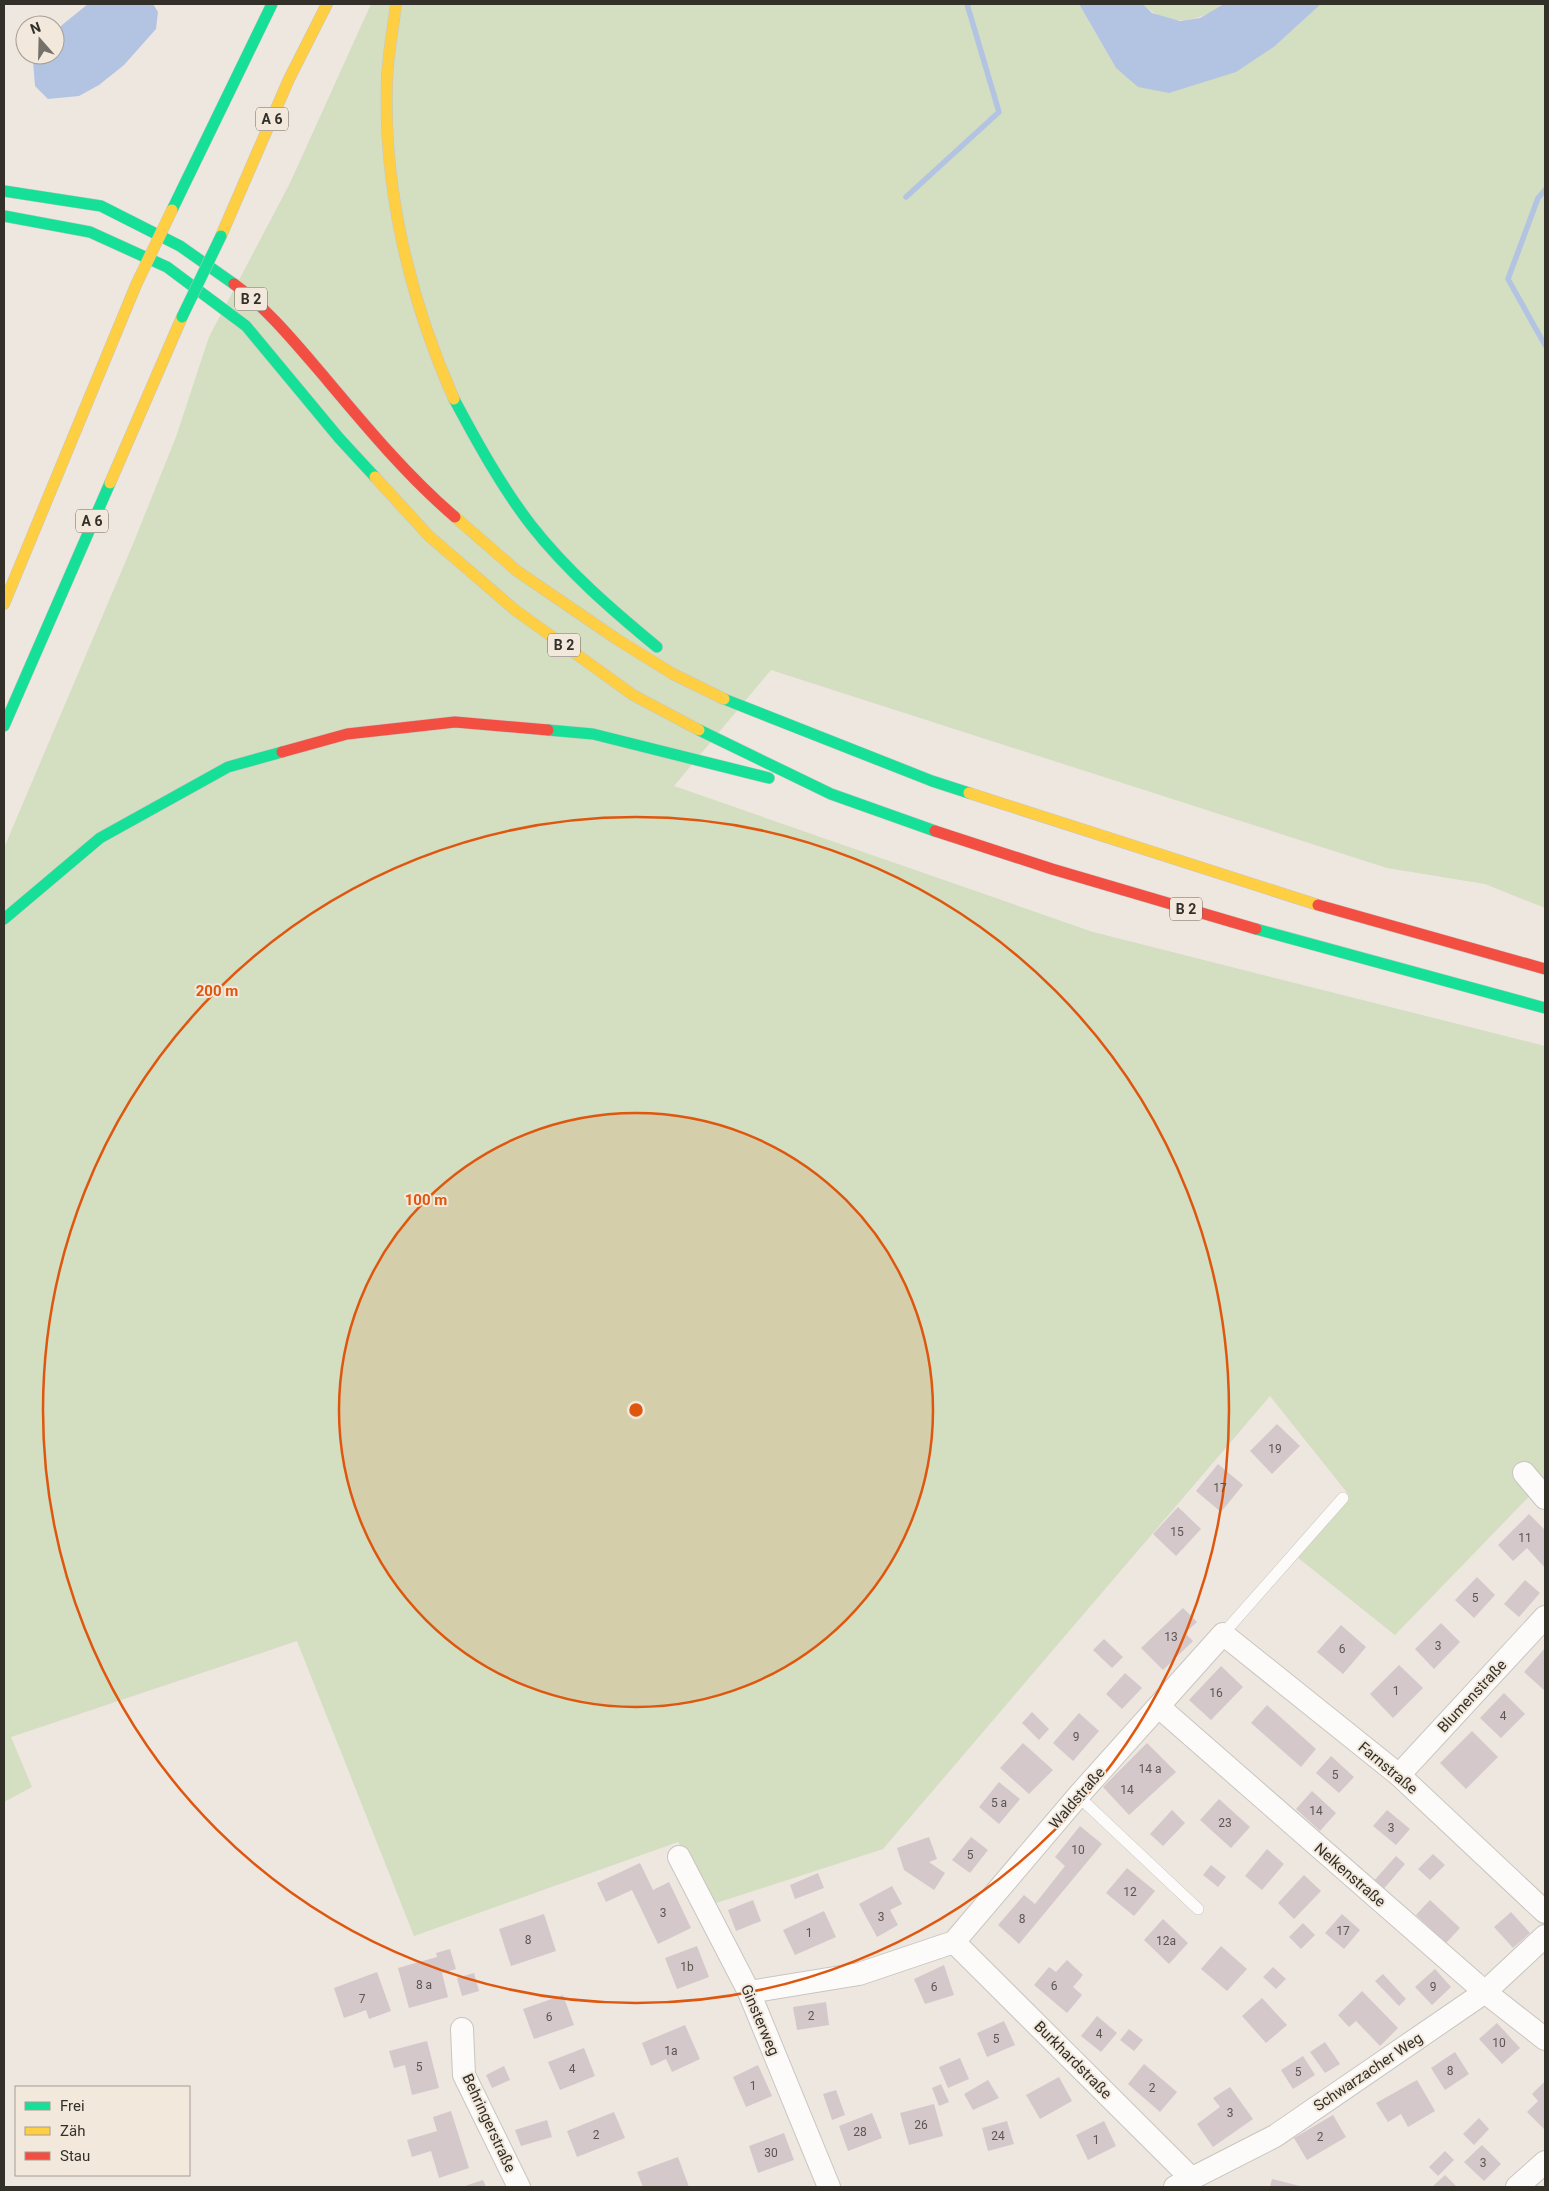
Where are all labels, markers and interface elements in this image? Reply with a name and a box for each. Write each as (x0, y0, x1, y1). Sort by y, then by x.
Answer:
north arrow (15, 15, 65, 65)
text: N (28, 19, 43, 37)
road number: A 6 (256, 108, 288, 130)
road number: B 2 (235, 288, 267, 310)
road number: A 6 (76, 510, 108, 532)
road number: B 2 (548, 634, 580, 656)
road number: B 2 (1170, 898, 1202, 921)
text: 200 m (196, 982, 238, 1000)
text: 100 m (405, 1191, 447, 1209)
centre of rings (627, 1401, 645, 1419)
house number: 19 (1268, 1442, 1282, 1456)
house number: 17 (1213, 1481, 1227, 1495)
house number: 15 (1170, 1525, 1184, 1539)
house number: 11 (1518, 1531, 1532, 1545)
house number: 5 (1472, 1591, 1479, 1605)
house number: 13 (1164, 1630, 1178, 1644)
house number: 3 (1435, 1639, 1441, 1653)
house number: 6 (1339, 1642, 1346, 1656)
street label: Blumenstraße (1434, 1656, 1510, 1736)
house number: 1 (1393, 1684, 1399, 1698)
house number: 16 (1209, 1686, 1223, 1700)
house number: 4 (1500, 1709, 1507, 1723)
house number: 9 (1073, 1730, 1079, 1744)
street label: Farnstraße (1355, 1738, 1421, 1798)
house number: 14 a (1139, 1762, 1162, 1776)
street label: Waldstraße (1045, 1763, 1109, 1833)
house number: 5 (1332, 1768, 1339, 1782)
house number: 14 (1120, 1783, 1134, 1797)
house number: 5 a (991, 1796, 1007, 1810)
house number: 14 (1309, 1804, 1323, 1818)
house number: 23 (1218, 1816, 1232, 1830)
house number: 3 (1388, 1821, 1394, 1835)
street label: Nelkenstraße (1311, 1839, 1389, 1911)
house number: 10 (1071, 1843, 1085, 1857)
house number: 5 (967, 1848, 974, 1862)
house number: 12 (1123, 1885, 1137, 1899)
house number: 3 (660, 1906, 666, 1920)
house number: 3 (878, 1910, 884, 1924)
house number: 8 (1019, 1912, 1026, 1926)
house number: 17 (1336, 1924, 1350, 1938)
house number: 1 (806, 1926, 812, 1940)
house number: 8 (525, 1933, 532, 1947)
house number: 12a (1156, 1934, 1176, 1948)
house number: 1b (680, 1960, 694, 1974)
house number: 8 a (416, 1978, 432, 1992)
house number: 6 (1051, 1979, 1058, 1993)
house number: 6 (931, 1980, 938, 1994)
house number: 9 (1430, 1980, 1436, 1994)
street label: Ginsterweg (737, 1982, 783, 2058)
house number: 7 (359, 1992, 366, 2006)
house number: 2 (808, 2009, 815, 2023)
house number: 6 (546, 2010, 553, 2024)
street label: Burkhardstraße (1030, 2017, 1116, 2103)
house number: 4 (1096, 2027, 1103, 2041)
street label: Schwarzacher Weg (1310, 2029, 1426, 2115)
house number: 5 (993, 2032, 1000, 2046)
house number: 10 (1492, 2036, 1506, 2050)
house number: 1a (664, 2044, 678, 2058)
house number: 5 (416, 2060, 423, 2074)
house number: 4 (569, 2062, 576, 2076)
house number: 8 (1447, 2064, 1454, 2078)
house number: 5 (1295, 2065, 1302, 2079)
street label: Behringerstraße (458, 2071, 520, 2175)
house number: 1 (750, 2079, 756, 2093)
house number: 2 (1149, 2081, 1156, 2095)
legend (15, 2086, 190, 2176)
text: Frei (60, 2097, 85, 2115)
house number: 3 (1227, 2106, 1233, 2120)
house number: 26 (914, 2118, 928, 2132)
text: Zäh (60, 2122, 85, 2140)
house number: 28 (853, 2125, 867, 2139)
house number: 2 (593, 2128, 600, 2142)
house number: 24 (991, 2129, 1005, 2143)
house number: 2 (1317, 2130, 1324, 2144)
house number: 1 (1093, 2133, 1099, 2147)
house number: 30 (764, 2146, 778, 2160)
text: Stau (60, 2147, 90, 2165)
house number: 3 (1480, 2156, 1486, 2170)

